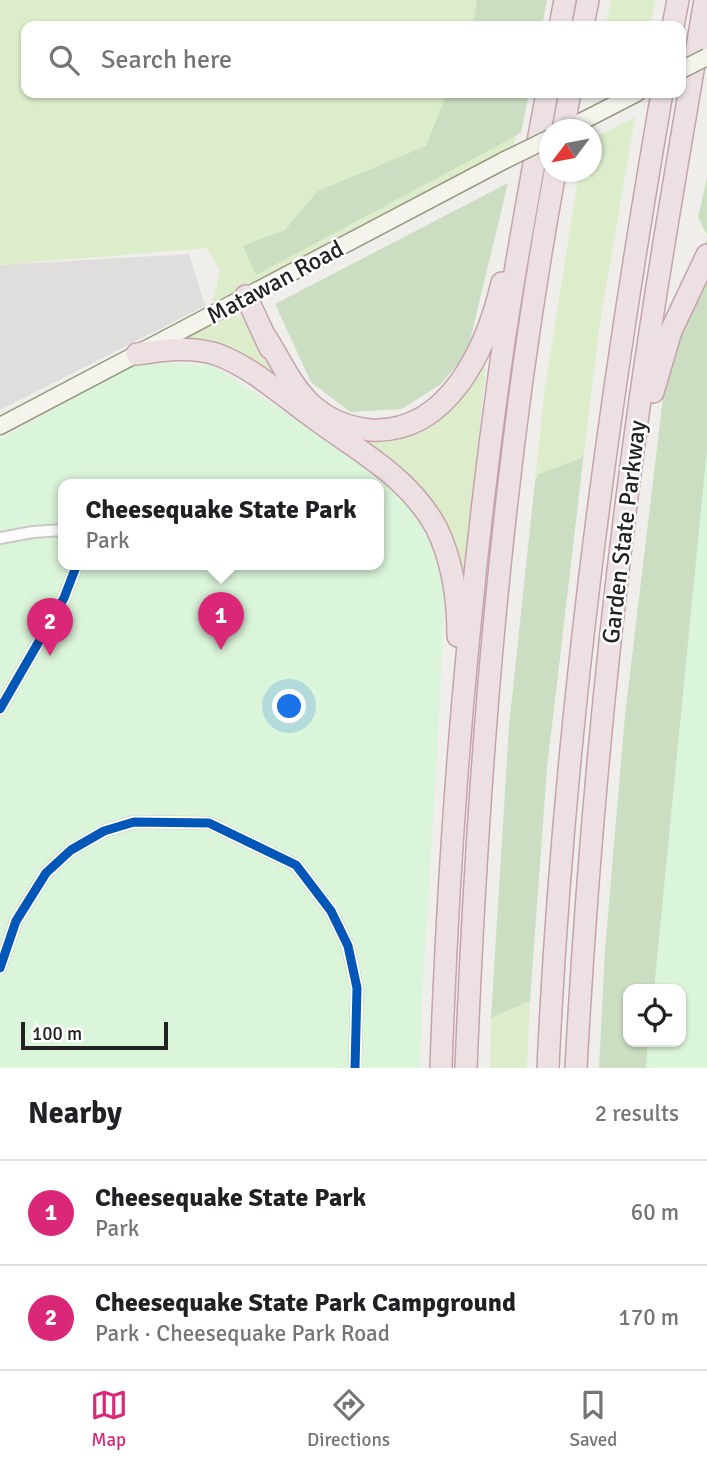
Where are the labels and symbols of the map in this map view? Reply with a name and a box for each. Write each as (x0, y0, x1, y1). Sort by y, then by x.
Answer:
north arrow (539, 119, 602, 182)
street label: Matawan Road (201, 233, 349, 331)
street label: Garden State Parkway (595, 419, 653, 645)
pin: 1 (198, 592, 244, 650)
pin: 2 (27, 598, 73, 656)
your location (272, 689, 306, 723)
scale bar (21, 1019, 168, 1051)

